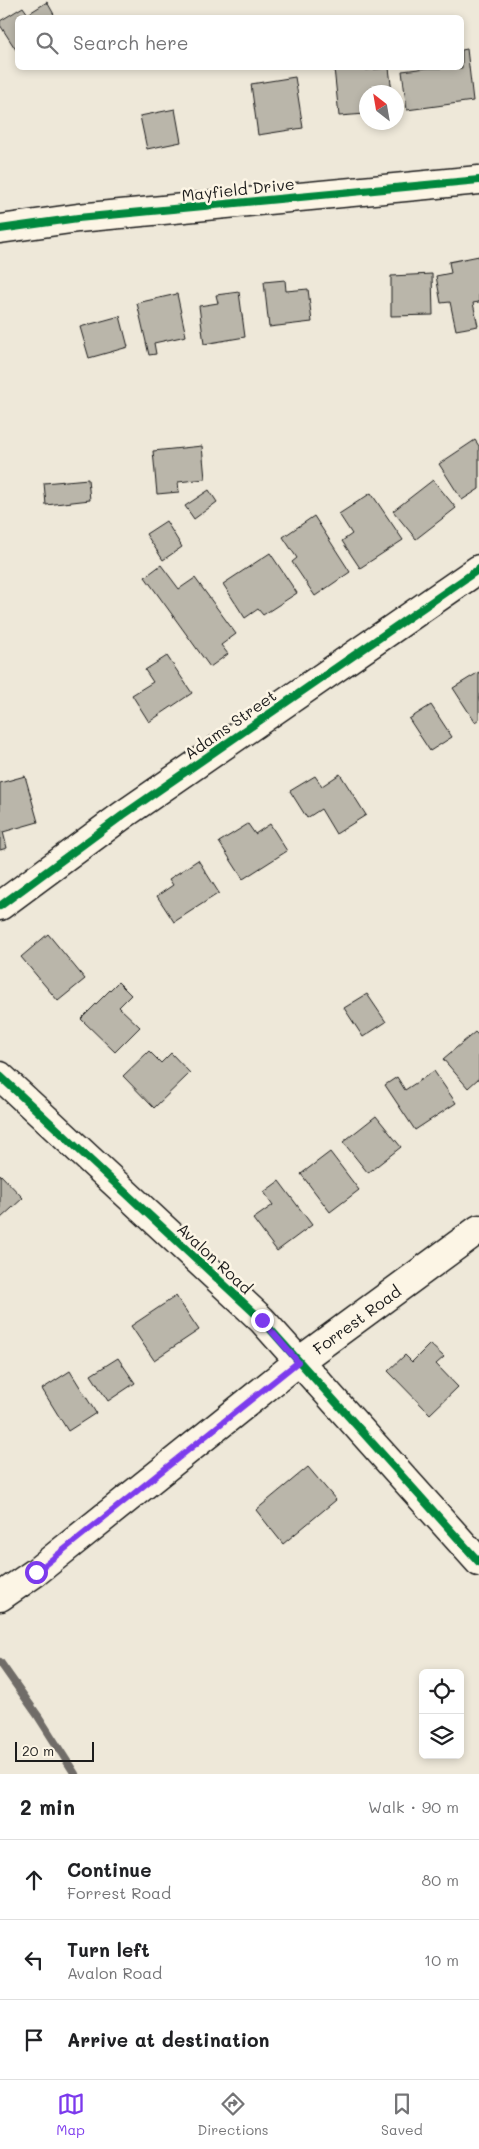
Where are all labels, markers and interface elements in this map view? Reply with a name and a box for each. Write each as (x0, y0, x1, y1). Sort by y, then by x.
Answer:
search box (15, 15, 464, 70)
icon: search (33, 29, 61, 57)
text: Search here (73, 30, 189, 55)
north arrow (359, 85, 404, 130)
street label: Mayfield Drive (180, 173, 296, 205)
street label: Adams Street (180, 684, 280, 764)
street label: Avalon Road (173, 1218, 257, 1298)
street label: Forrest Road (308, 1280, 405, 1358)
route end (251, 1309, 274, 1332)
route start (25, 1561, 48, 1584)
map controls (419, 1669, 464, 1759)
button: locate (419, 1669, 464, 1714)
button: layers (419, 1714, 464, 1759)
scale bar (15, 1739, 94, 1762)
text: 20 m (22, 1741, 54, 1760)
text: 2 min (20, 1793, 75, 1820)
text: Walk · 90 m (368, 1796, 459, 1817)
text: Continue (67, 1857, 152, 1882)
icon: ahead (20, 1866, 48, 1894)
text: 80 m (422, 1869, 459, 1890)
text: Forrest Road (67, 1882, 171, 1903)
text: Turn left (67, 1937, 150, 1962)
icon: left (20, 1946, 48, 1974)
text: 10 m (424, 1949, 459, 1970)
text: Avalon Road (67, 1962, 162, 1983)
icon: arrive (20, 2026, 48, 2054)
text: Arrive at destination (67, 2027, 270, 2052)
tab: Map (56, 2090, 85, 2139)
tab: Directions (197, 2090, 269, 2139)
tab: Saved (381, 2090, 423, 2139)

